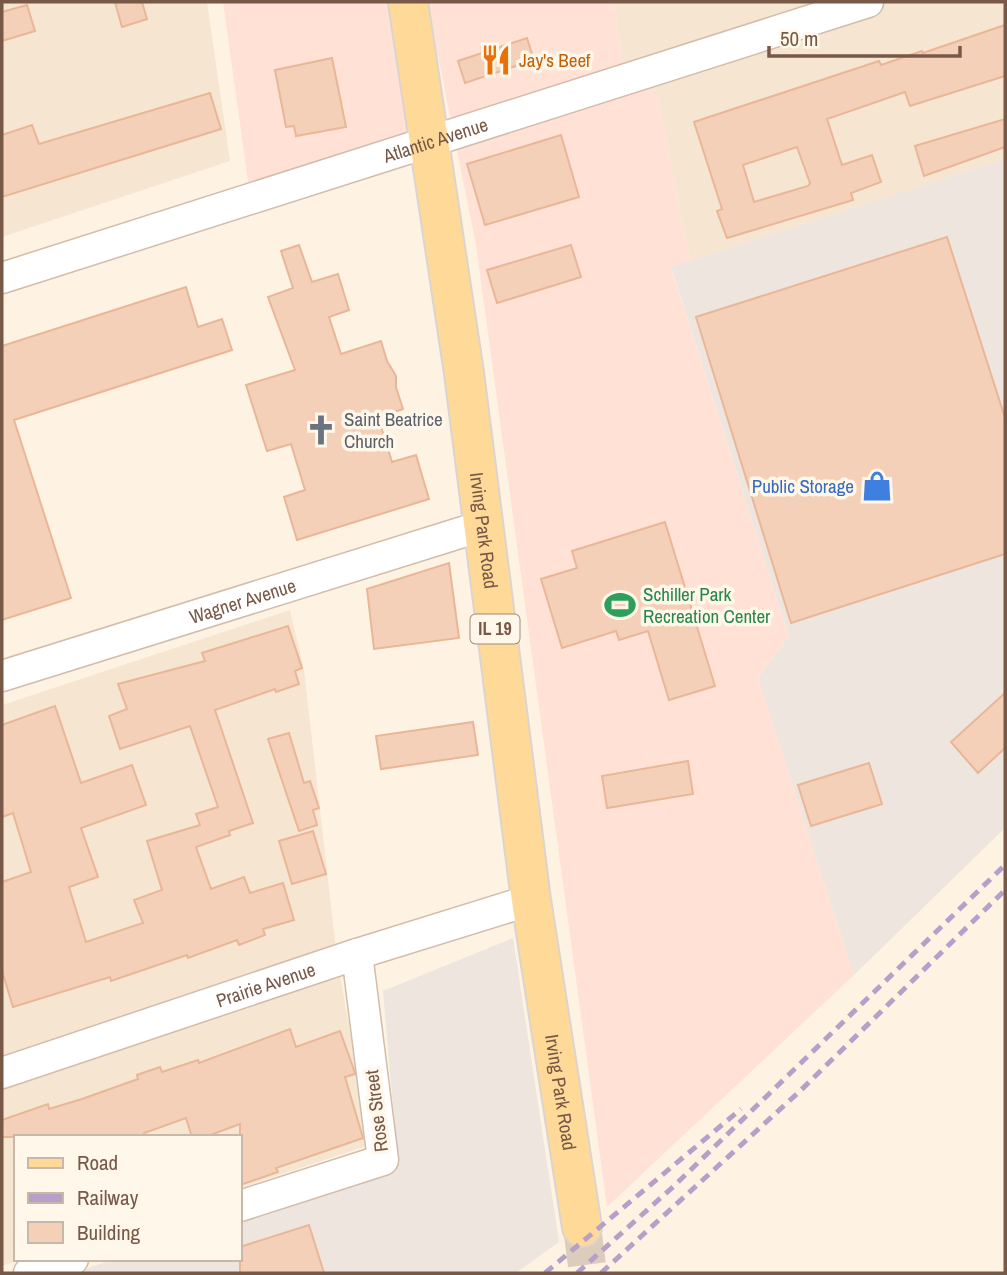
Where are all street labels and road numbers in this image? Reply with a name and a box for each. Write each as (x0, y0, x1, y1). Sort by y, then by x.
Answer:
street label: Atlantic Avenue (379, 111, 491, 169)
street label: Irving Park Road (464, 471, 504, 590)
street label: Wagner Avenue (186, 572, 299, 630)
road number: IL 19 (470, 614, 520, 644)
street label: Prairie Avenue (213, 956, 319, 1013)
street label: Irving Park Road (539, 1032, 583, 1152)
street label: Rose Street (358, 1068, 394, 1153)

